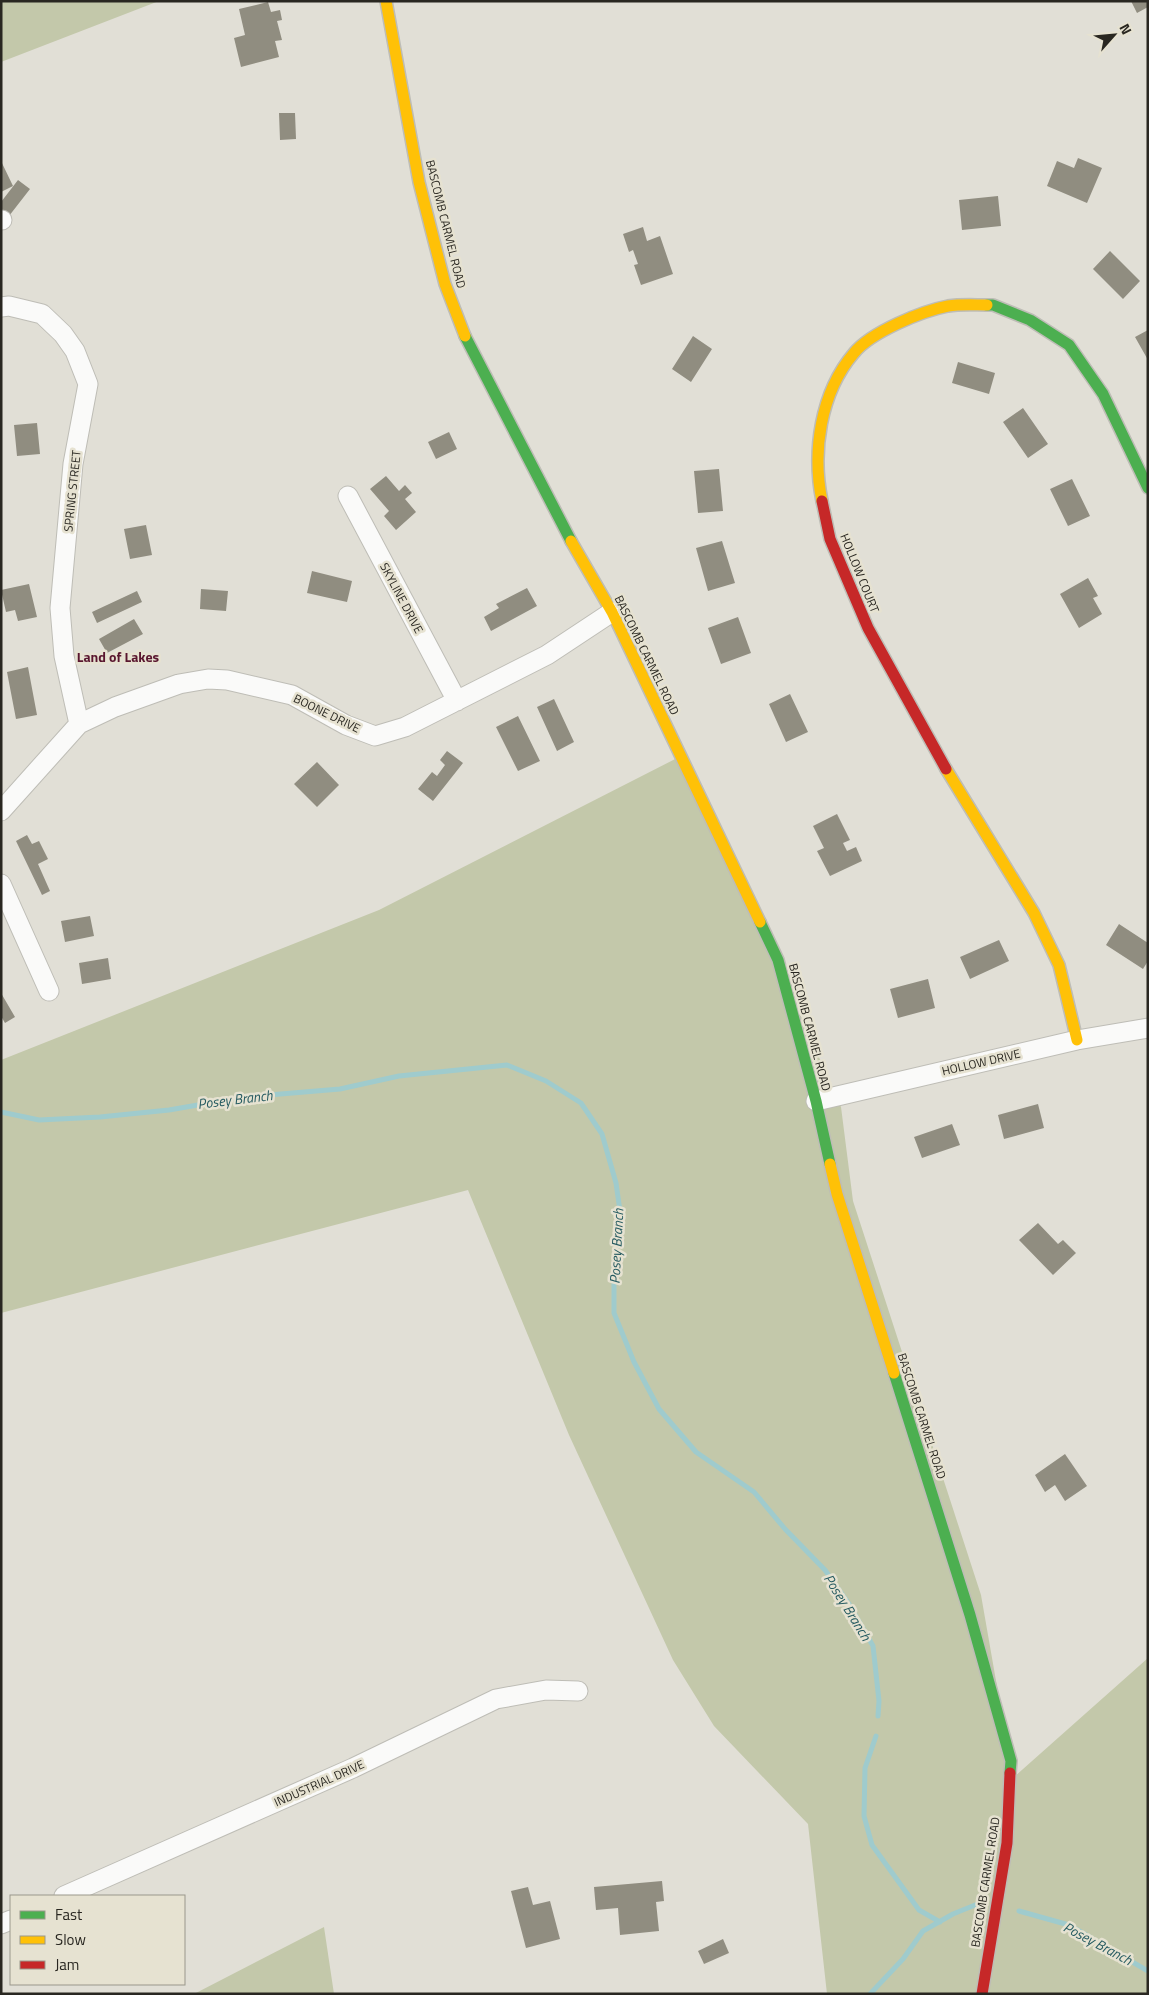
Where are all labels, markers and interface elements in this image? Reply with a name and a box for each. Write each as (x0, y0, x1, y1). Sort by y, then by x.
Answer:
north arrow (1089, 10, 1139, 60)
text: N (1114, 20, 1138, 38)
street label: BASCOMB CARMEL ROAD (421, 158, 471, 290)
street label: SPRING STREET (58, 449, 86, 533)
street label: HOLLOW COURT (835, 530, 885, 616)
street label: SKYLINE DRIVE (375, 559, 429, 637)
street label: BASCOMB CARMEL ROAD (610, 592, 684, 718)
district label: Land of Lakes (77, 646, 160, 667)
street label: BOONE DRIVE (290, 689, 364, 738)
street label: BASCOMB CARMEL ROAD (784, 961, 836, 1093)
street label: HOLLOW DRIVE (940, 1044, 1023, 1080)
water label: Posey Branch (196, 1084, 275, 1114)
water label: Posey Branch (604, 1207, 629, 1284)
street label: BASCOMB CARMEL ROAD (893, 1351, 951, 1482)
water label: Posey Branch (819, 1569, 877, 1645)
street label: INDUSTRIAL DRIVE (271, 1754, 367, 1811)
street label: BASCOMB CARMEL ROAD (965, 1815, 1005, 1948)
legend (10, 1895, 185, 1985)
text: Fast (55, 1903, 83, 1926)
water label: Posey Branch (1060, 1916, 1137, 1970)
text: Slow (55, 1928, 86, 1951)
text: Jam (55, 1953, 79, 1976)

